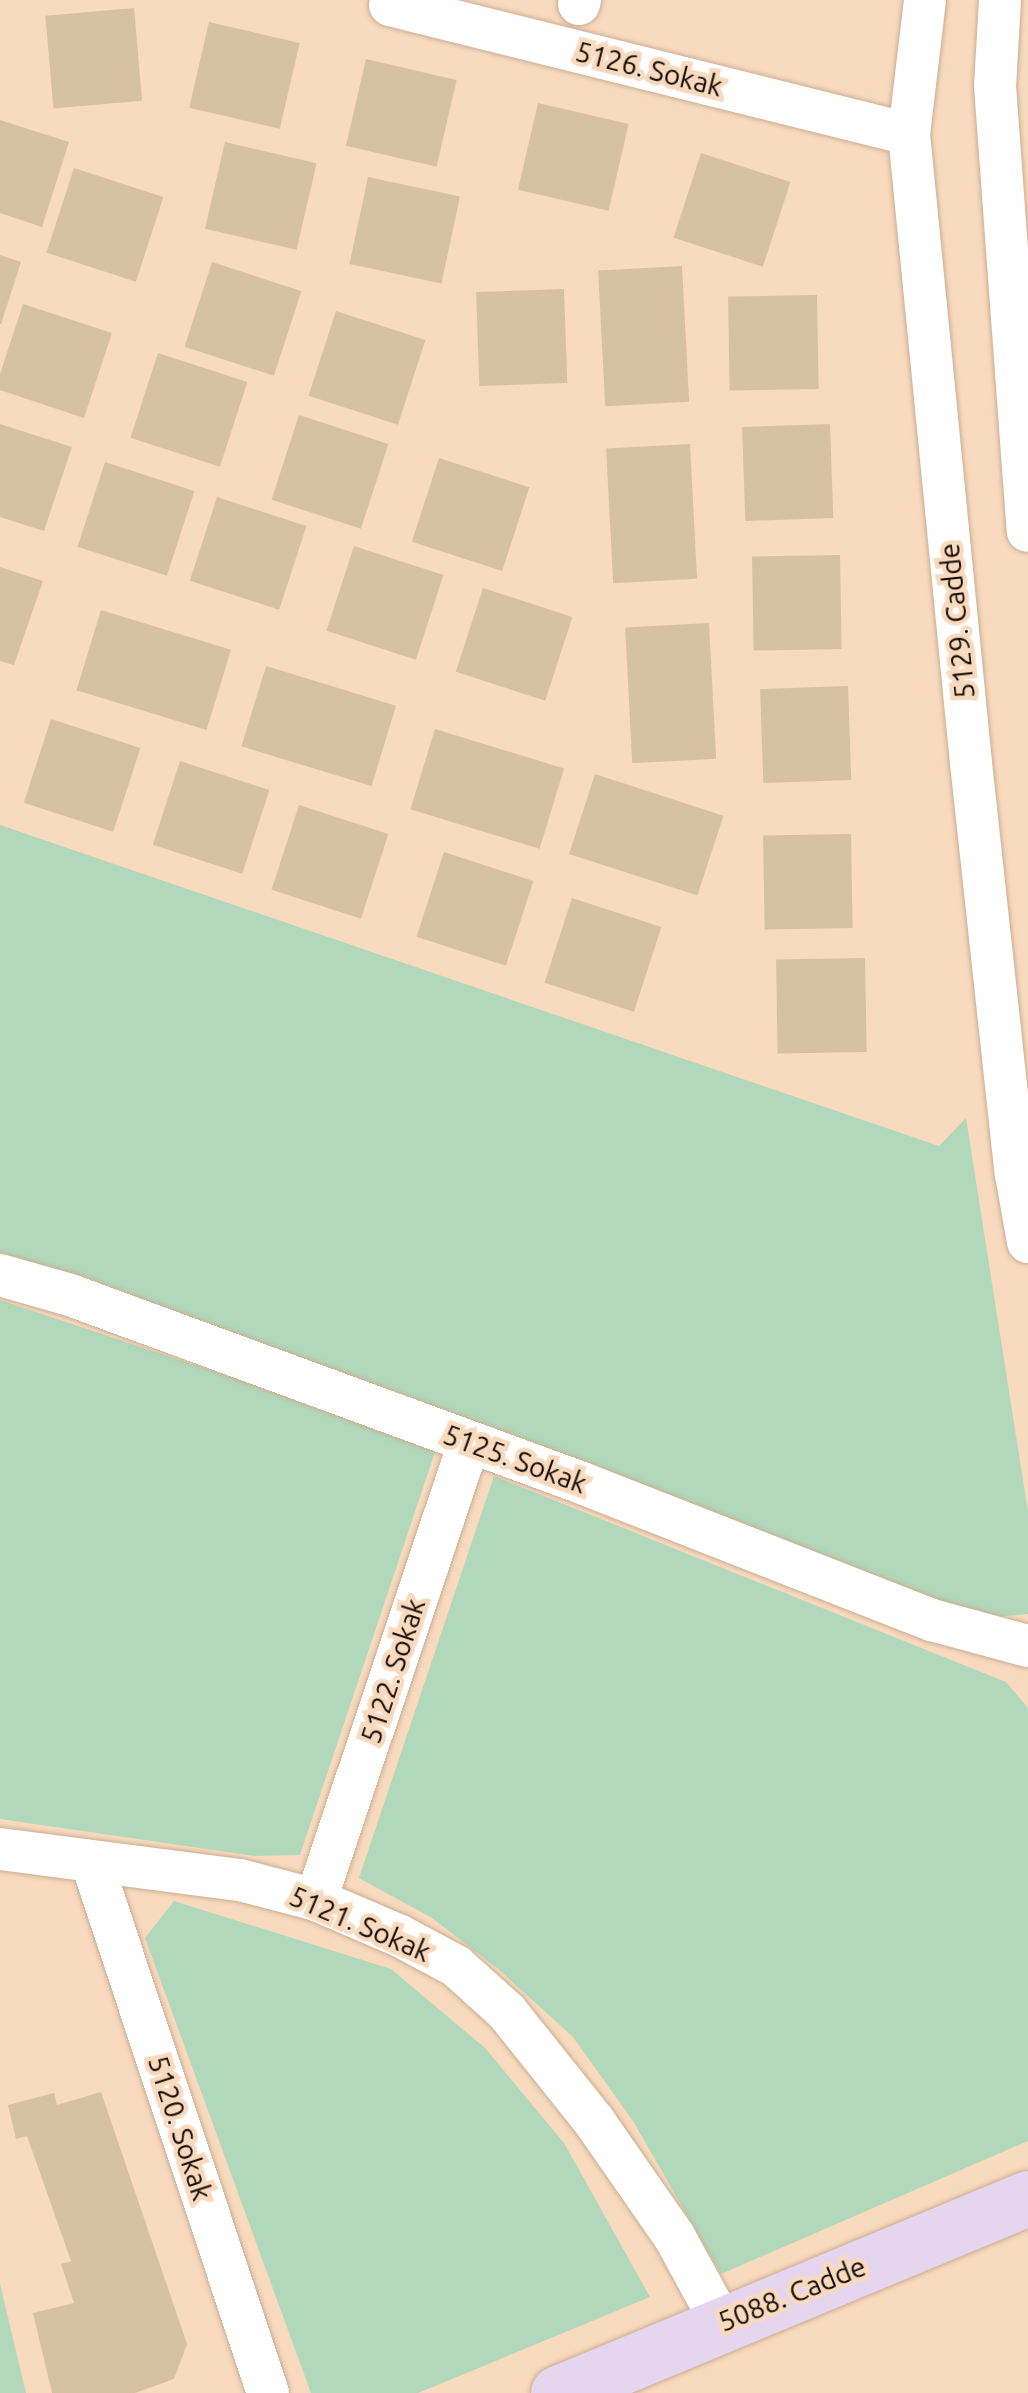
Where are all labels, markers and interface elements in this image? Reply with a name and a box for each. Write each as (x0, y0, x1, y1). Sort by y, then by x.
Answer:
street label: 5126. Sokak (572, 35, 726, 103)
street label: 5129. Cadde (932, 542, 982, 700)
street label: 5125. Sokak (439, 1418, 591, 1500)
street label: 5122. Sokak (354, 1594, 432, 1748)
street label: 5121. Sokak (284, 1879, 436, 1969)
street label: 5120. Sokak (141, 2051, 219, 2205)
street label: 5088. Cadde (713, 2249, 871, 2339)

